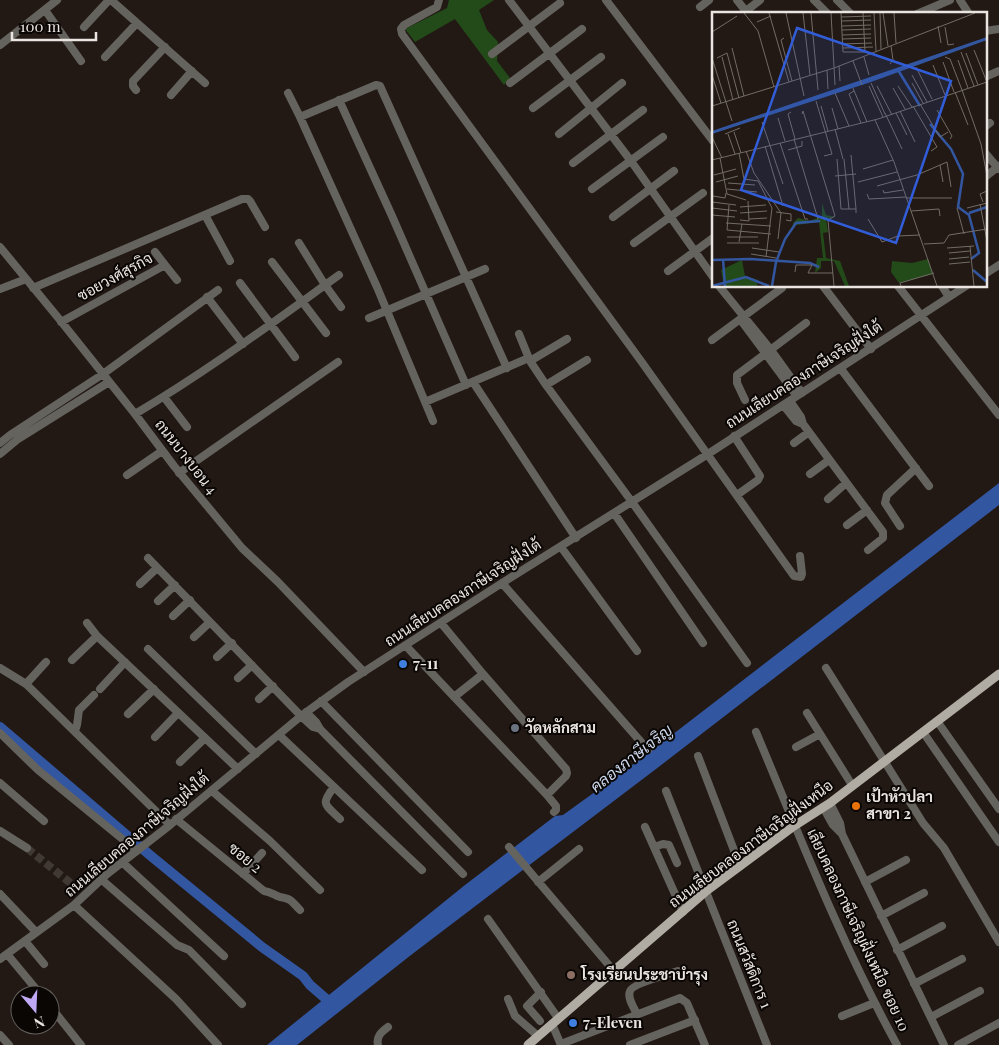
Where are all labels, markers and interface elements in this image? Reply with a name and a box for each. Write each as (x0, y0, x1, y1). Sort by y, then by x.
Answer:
scale bar (12, 10, 96, 42)
inset map (712, 12, 986, 288)
text: 100 m (20, 16, 61, 36)
street label: ซอยวงศ์สุรกิจ (73, 247, 157, 307)
street label: ถนนเลียบคลองภาษีเจริญฝั่งใต้ (719, 313, 886, 432)
street label: ถนนบางบอน 4 (151, 415, 223, 498)
street label: ถนนเลียบคลองภาษีเจริญฝั่งใต้ (378, 531, 545, 650)
place label: 7-11 (413, 653, 438, 673)
marker: 7-11 (397, 658, 409, 670)
place label: วัดหลักสาม (525, 717, 596, 737)
water label: คลองภาษีเจริญ (585, 718, 677, 796)
marker: วัดหลักสาม (509, 722, 521, 734)
street label: ถนนเลียบคลองภาษีเจริญฝั่งใต้ (58, 764, 214, 901)
street label: ถนนเลียบคลองภาษีเจริญฝั่งเหนือ (662, 772, 837, 912)
place label: เป้าหัวปลา สาขา 2 (866, 786, 933, 823)
marker: เป้าหัวปลา สาขา 2 (850, 800, 862, 812)
street label: เลียบคลองภาษีเจริญฝั่งเหนือ ซอย 10 (803, 823, 918, 1034)
street label: ซอย 2 (225, 838, 267, 877)
street label: ถนนสวัสดิการ 1 (723, 916, 777, 1011)
place label: โรงเรียนประชาบำรุง (580, 964, 708, 986)
marker: โรงเรียนประชาบำรุง (565, 969, 577, 981)
north arrow (10, 985, 60, 1035)
text: N (32, 1012, 47, 1033)
place label: 7-Eleven (583, 1012, 643, 1032)
marker: 7-Eleven (567, 1017, 579, 1029)

